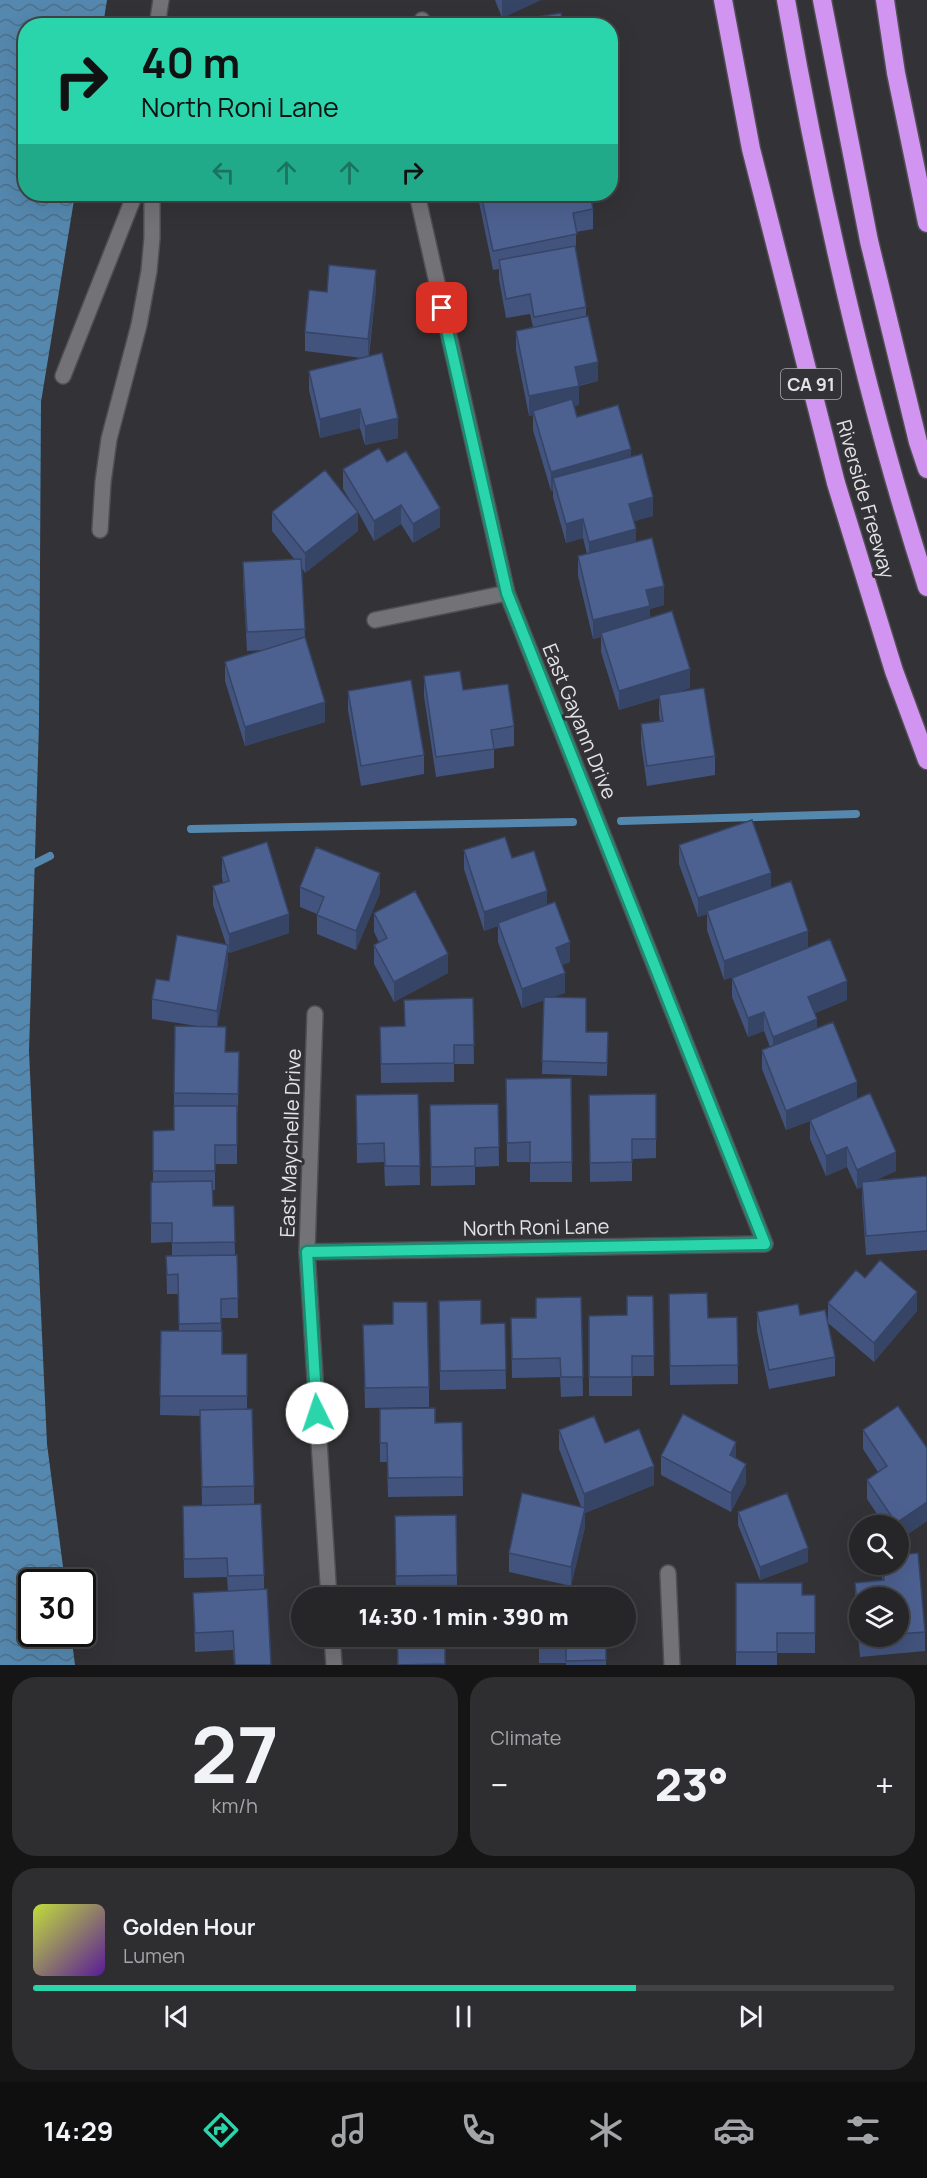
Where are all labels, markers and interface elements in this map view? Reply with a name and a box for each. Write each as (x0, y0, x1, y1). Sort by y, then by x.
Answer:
text: 40 m (141, 33, 240, 91)
icon: right (42, 42, 120, 120)
text: North Roni Lane (141, 88, 339, 125)
icon: left (207, 156, 240, 189)
icon: ahead (270, 156, 303, 189)
icon: ahead (333, 156, 366, 189)
icon: right (396, 156, 429, 189)
pin (416, 282, 467, 333)
icon: arrive (425, 291, 458, 324)
road number: CA 91 (781, 369, 841, 399)
street label: Riverside Freeway (830, 416, 902, 582)
street label: East Gayann Drive (536, 639, 624, 803)
street label: East Maychelle Drive (273, 1048, 307, 1238)
street label: North Roni Lane (463, 1212, 609, 1242)
position arrow (285, 1381, 349, 1445)
map controls (849, 1515, 909, 1647)
button: search (849, 1515, 909, 1575)
speed limit sign: 30 (18, 1569, 96, 1647)
button: layers (849, 1587, 909, 1647)
text: 14:30 · 1 min · 390 m (358, 1602, 569, 1632)
text: 27 (191, 1700, 279, 1806)
text: Climate (491, 1724, 562, 1751)
text: 23° (655, 1753, 729, 1815)
text: − (491, 1762, 508, 1807)
text: + (875, 1762, 894, 1807)
text: km/h (211, 1792, 258, 1819)
text: Golden Hour (123, 1912, 256, 1942)
text: Lumen (123, 1942, 185, 1969)
icon: previous (160, 2000, 193, 2033)
icon: pause (447, 2000, 480, 2033)
icon: next (734, 2000, 767, 2033)
icon: directions (200, 2109, 242, 2151)
icon: music (328, 2109, 370, 2151)
icon: phone (457, 2109, 499, 2151)
icon: climate (585, 2109, 627, 2151)
icon: car (713, 2109, 755, 2151)
icon: filters (842, 2109, 884, 2151)
text: 14:29 (43, 2112, 114, 2149)

